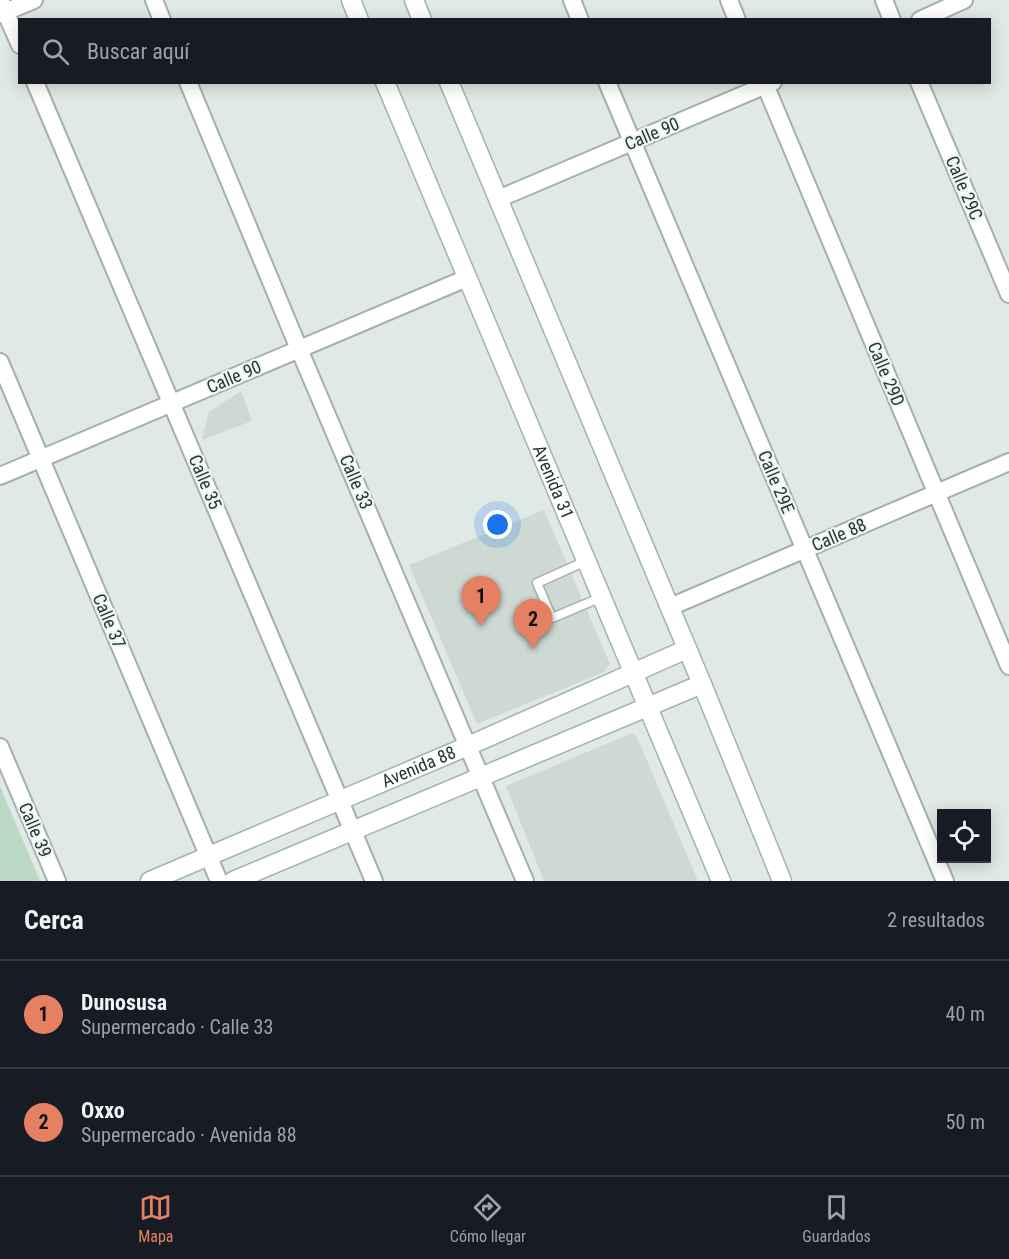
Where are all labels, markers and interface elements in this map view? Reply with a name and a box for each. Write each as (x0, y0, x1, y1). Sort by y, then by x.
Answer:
search box (18, 18, 991, 84)
icon: search (39, 35, 72, 68)
text: Buscar aquí (87, 39, 190, 64)
street label: Calle 90 (621, 113, 682, 154)
street label: Calle 29C (942, 153, 987, 223)
street label: Calle 29D (864, 339, 909, 409)
street label: Calle 90 (203, 356, 264, 397)
street label: Avenida 31 (529, 442, 579, 522)
street label: Calle 29E (754, 447, 799, 517)
street label: Calle 35 (185, 451, 226, 512)
street label: Calle 33 (336, 451, 377, 512)
your location (483, 510, 512, 539)
street label: Calle 88 (808, 514, 869, 555)
pin: 1 (462, 576, 500, 626)
street label: Calle 37 (89, 590, 130, 651)
pin: 2 (514, 600, 552, 649)
street label: Avenida 88 (378, 741, 459, 791)
street label: Calle 39 (15, 799, 56, 860)
map controls (937, 809, 991, 863)
button: locate (937, 809, 991, 863)
text: Cerca (24, 905, 84, 935)
text: 2 resultados (887, 908, 985, 932)
text: Dunosusa (81, 990, 167, 1015)
text: 1 (38, 1002, 49, 1026)
text: 40 m (946, 1002, 985, 1026)
text: Supermercado · Calle 33 (81, 1015, 273, 1039)
text: Oxxo (81, 1098, 125, 1123)
text: 2 (38, 1110, 49, 1134)
text: 50 m (946, 1110, 985, 1134)
text: Supermercado · Avenida 88 (81, 1123, 297, 1147)
tab: Mapa (138, 1191, 173, 1246)
tab: Cómo llegar (450, 1191, 526, 1246)
tab: Guardados (802, 1191, 871, 1246)

